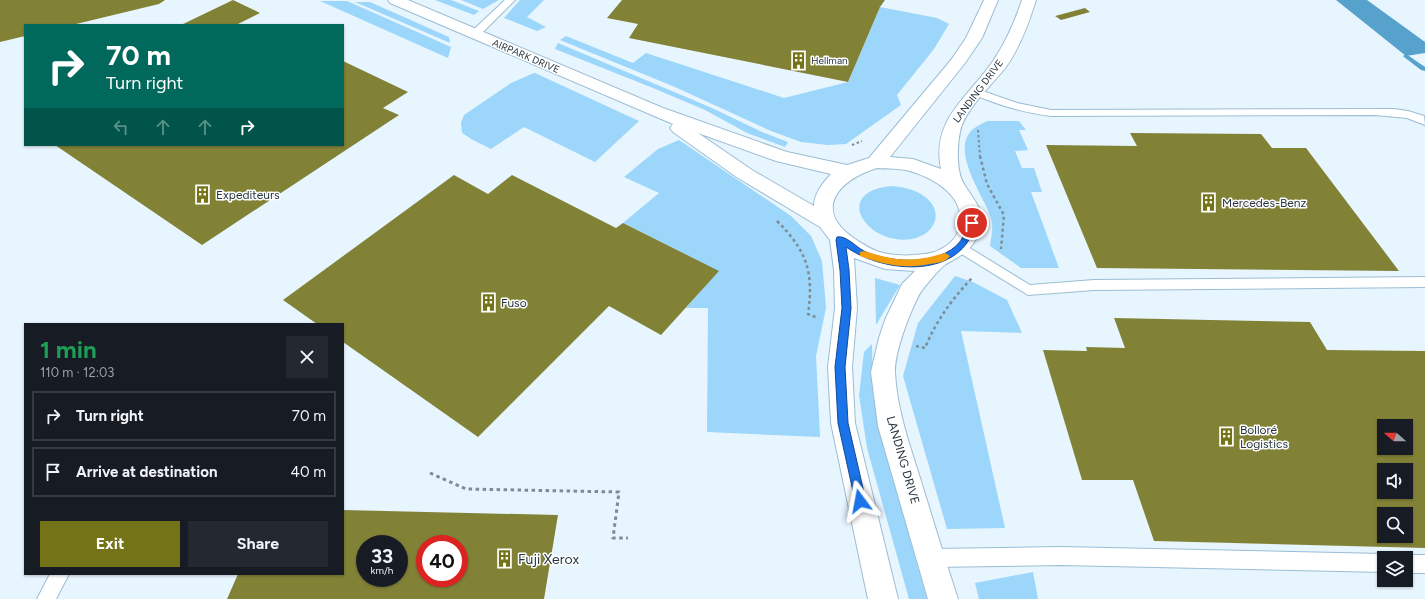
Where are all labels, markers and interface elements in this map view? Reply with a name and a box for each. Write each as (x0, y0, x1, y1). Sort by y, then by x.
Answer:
street label: AIRPARK DRIVE (490, 36, 562, 76)
text: 70 m (106, 38, 171, 72)
icon: right (40, 40, 92, 92)
building icon: Hellman (788, 50, 808, 70)
place label: Hellman (811, 54, 848, 67)
street label: LANDING DRIVE (950, 57, 1006, 125)
text: Turn right (106, 72, 183, 94)
icon: left (110, 116, 132, 138)
icon: ahead (152, 116, 174, 138)
icon: ahead (194, 116, 216, 138)
icon: right (236, 116, 258, 138)
building icon: Expediteurs (193, 185, 213, 205)
place label: Expediteurs (216, 188, 280, 202)
building icon: Mercedes-Benz (1199, 193, 1219, 213)
place label: Mercedes-Benz (1222, 196, 1307, 210)
pin (955, 206, 989, 240)
icon: arrive (961, 212, 983, 234)
building icon: Fuso (478, 293, 498, 313)
place label: Fuso (501, 296, 527, 310)
text: 1 min (40, 335, 97, 364)
button: close (286, 336, 328, 378)
text: 110 m · 12:03 (40, 365, 114, 380)
icon: right (42, 405, 64, 427)
text: Turn right (76, 407, 144, 425)
text: 70 m (292, 407, 326, 425)
street label: LANDING DRIVE (884, 414, 922, 506)
north arrow (1377, 419, 1413, 455)
map controls (1377, 419, 1413, 587)
place label: Bolloré Logistics (1240, 423, 1288, 451)
building icon: Bolloré Logistics (1217, 427, 1237, 447)
icon: arrive (42, 461, 64, 483)
text: Arrive at destination (76, 463, 217, 481)
text: 40 m (291, 463, 326, 481)
button: sound (1377, 463, 1413, 499)
position arrow (839, 480, 881, 522)
button: search (1377, 507, 1413, 543)
button: Exit (40, 521, 180, 567)
button: Share (188, 521, 328, 567)
speed limit sign: 40 (416, 535, 468, 587)
text: 33 (371, 544, 393, 568)
building icon: Fuji Xerox (495, 549, 515, 569)
place label: Fuji Xerox (518, 551, 579, 568)
button: layers (1377, 551, 1413, 587)
text: km/h (371, 564, 393, 577)

